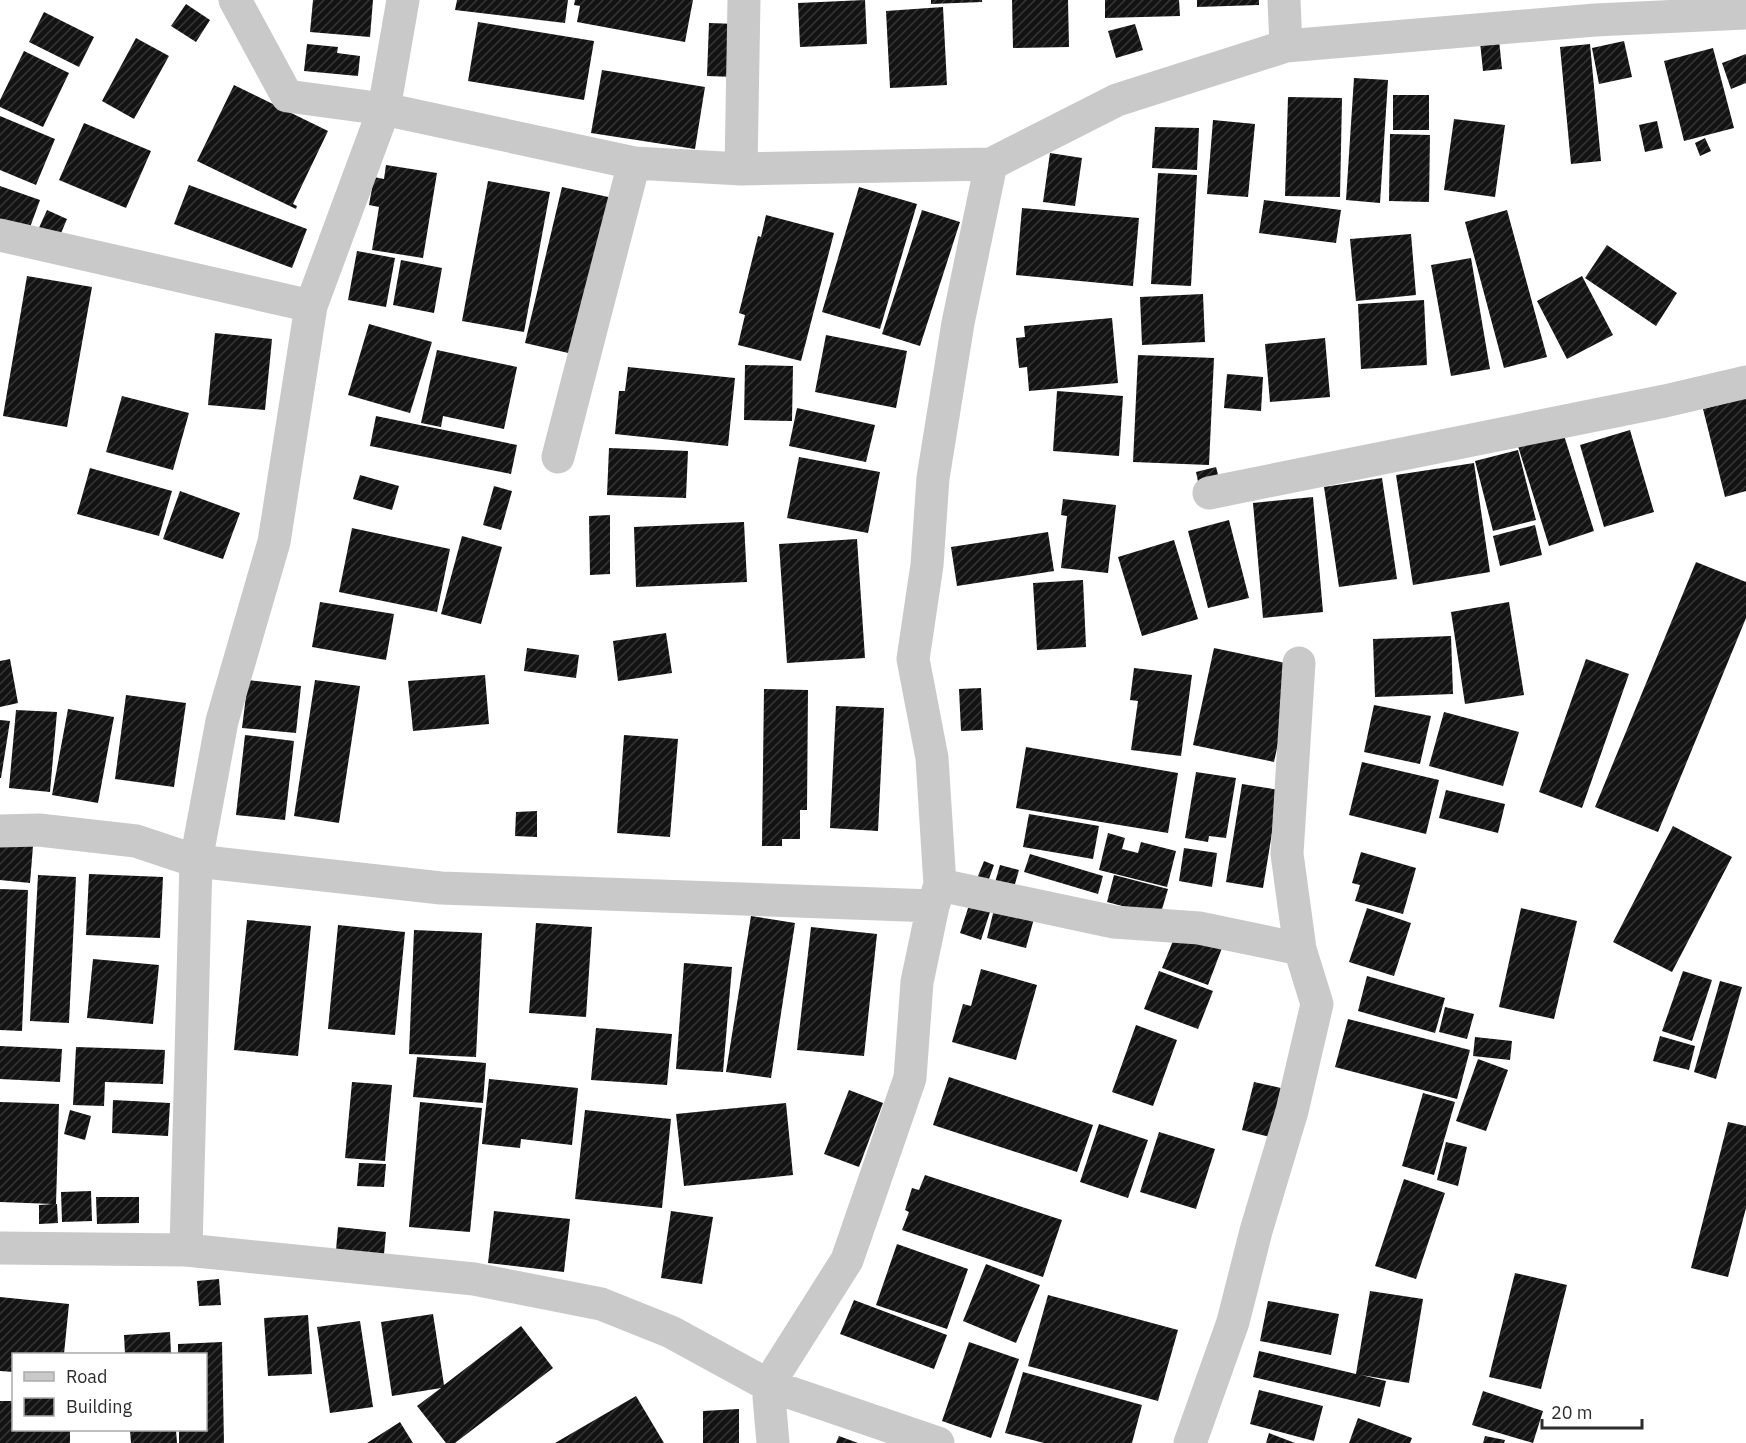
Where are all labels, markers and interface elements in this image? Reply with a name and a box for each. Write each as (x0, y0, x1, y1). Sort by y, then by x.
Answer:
legend (12, 1353, 207, 1431)
text: Road (66, 1365, 107, 1388)
scale bar (1542, 1392, 1642, 1430)
text: Building (66, 1395, 133, 1418)
text: 20 m (1551, 1401, 1593, 1424)

